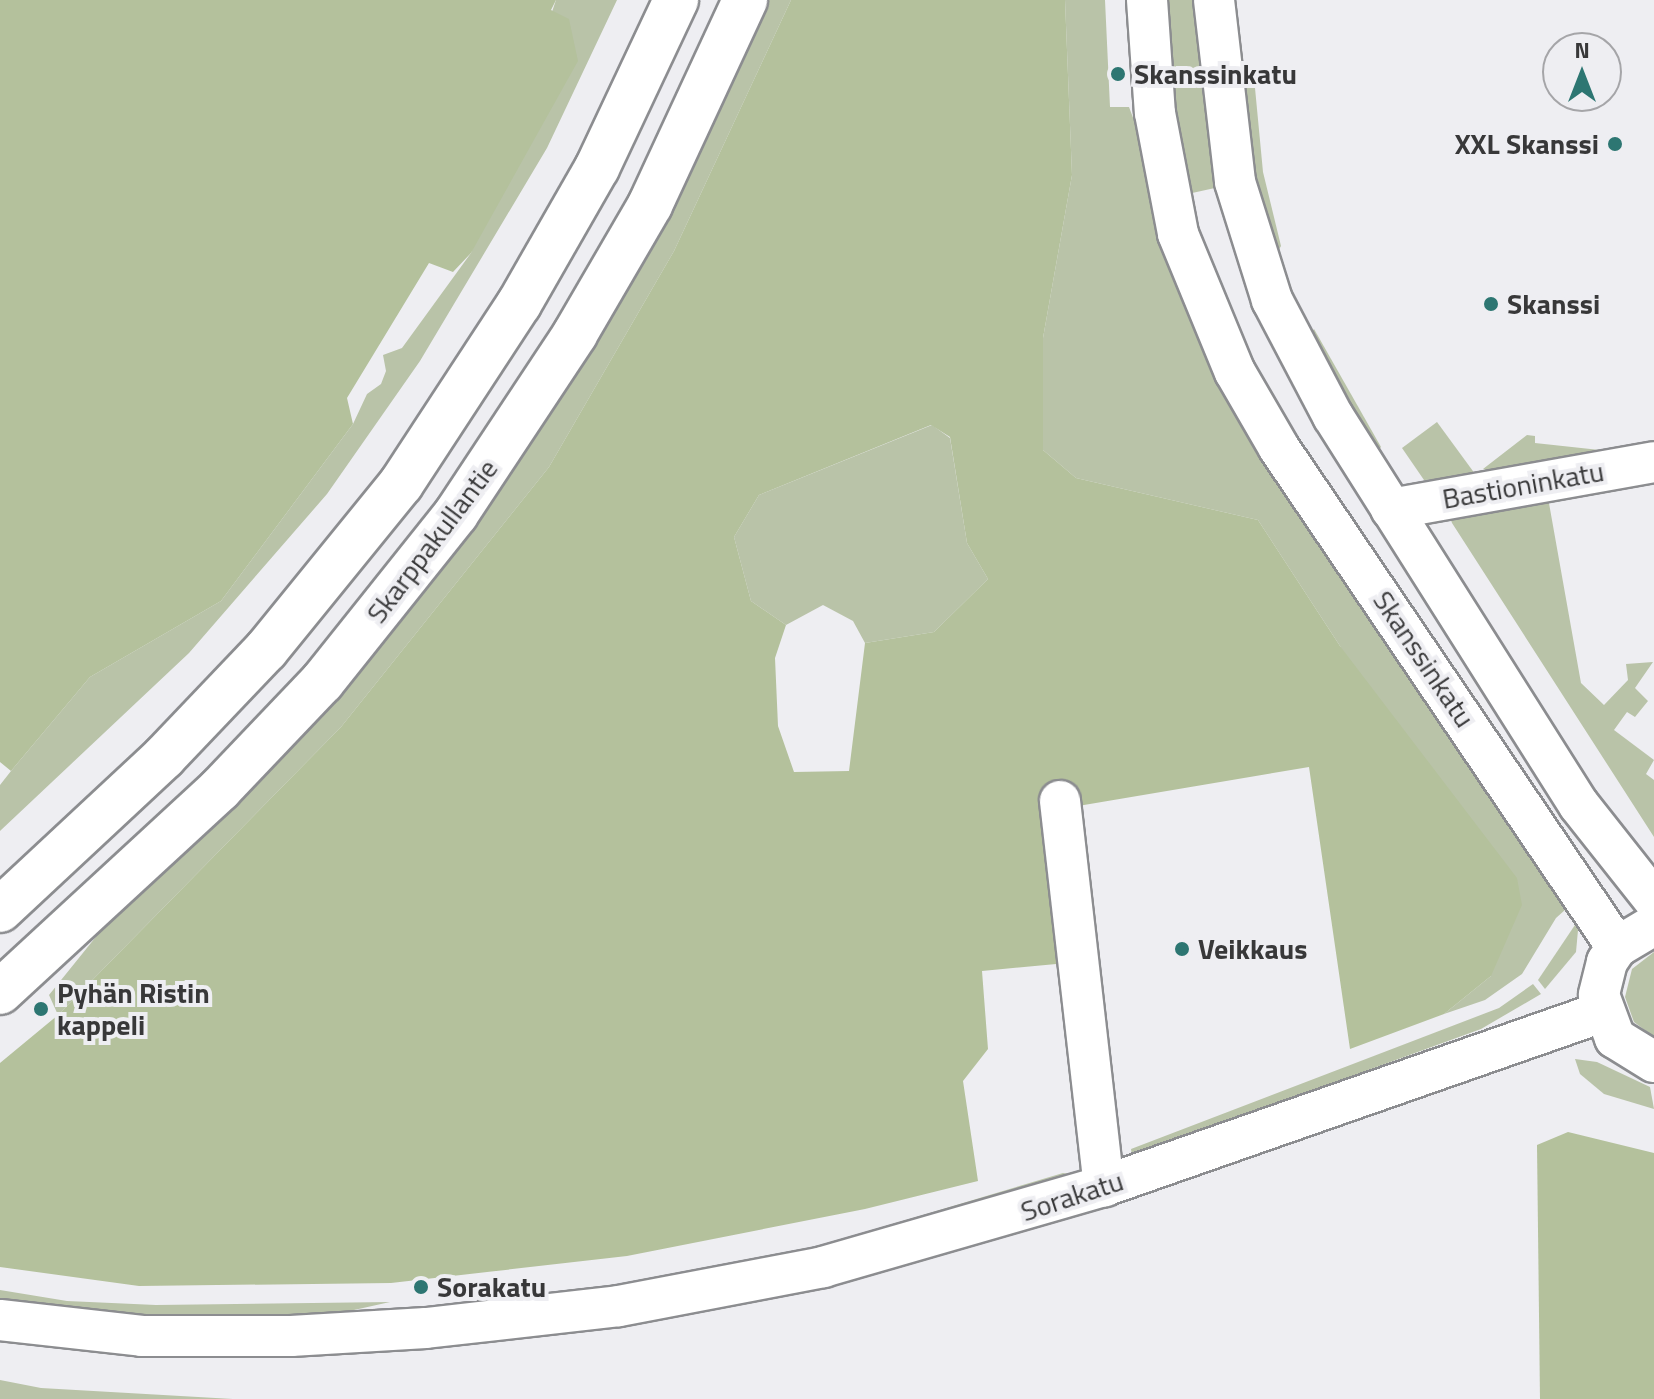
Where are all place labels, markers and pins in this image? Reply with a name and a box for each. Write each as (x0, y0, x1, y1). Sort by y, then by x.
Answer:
place label: Skanssinkatu (1134, 57, 1297, 91)
marker: Skanssinkatu (1109, 65, 1127, 83)
place label: XXL Skanssi (1455, 127, 1599, 161)
marker: XXL Skanssi (1606, 135, 1624, 153)
place label: Skanssi (1507, 287, 1600, 321)
marker: Skanssi (1482, 295, 1500, 313)
place label: Veikkaus (1198, 932, 1307, 966)
marker: Veikkaus (1173, 940, 1191, 958)
place label: Pyhän Ristin kappeli (57, 976, 210, 1042)
marker: Pyhän Ristin kappeli (32, 1000, 50, 1018)
place label: Sorakatu (437, 1270, 546, 1304)
marker: Sorakatu (412, 1278, 430, 1296)

